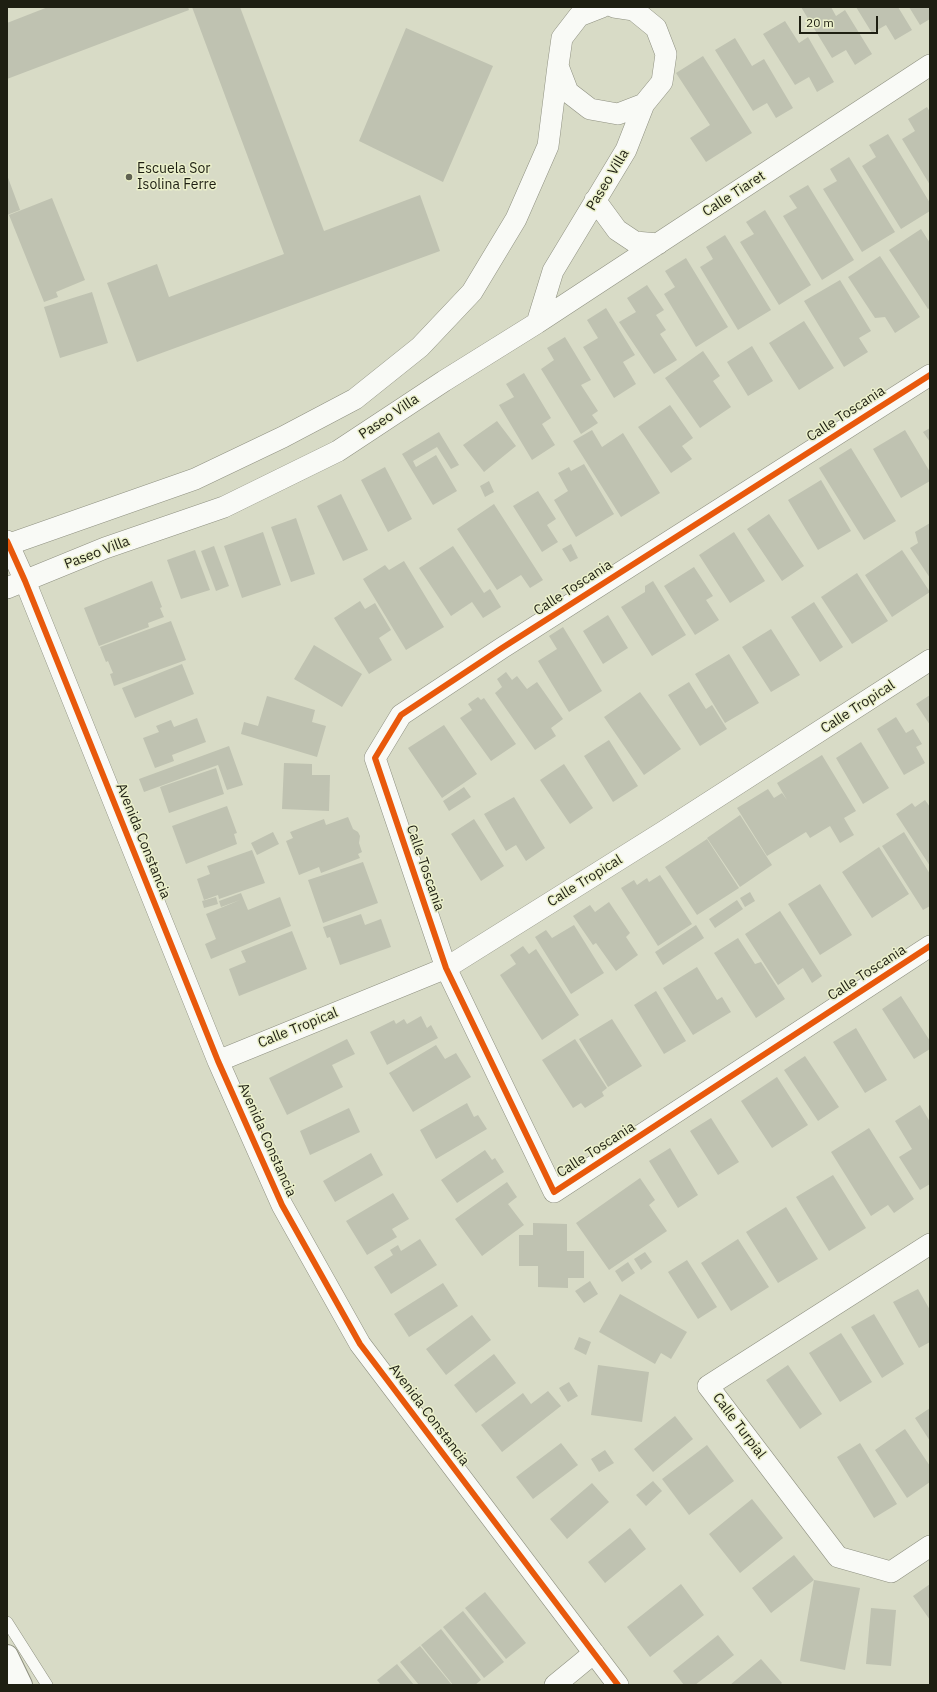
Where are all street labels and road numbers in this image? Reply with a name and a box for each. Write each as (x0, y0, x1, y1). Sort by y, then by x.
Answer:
street label: Paseo Villa (583, 146, 633, 214)
street label: Calle Tiaret (700, 168, 768, 220)
street label: Calle Toscania (804, 382, 888, 446)
street label: Paseo Villa (356, 391, 422, 443)
street label: Paseo Villa (62, 533, 132, 573)
street label: Calle Toscania (531, 556, 615, 620)
street label: Calle Tropical (818, 677, 898, 737)
street label: Avenida Constancia (112, 781, 174, 901)
street label: Calle Toscania (402, 823, 448, 913)
street label: Calle Tropical (545, 851, 625, 911)
street label: Calle Toscania (825, 941, 909, 1005)
street label: Calle Tropical (255, 1004, 341, 1052)
street label: Avenida Constancia (234, 1080, 300, 1200)
street label: Calle Toscania (554, 1118, 638, 1182)
street label: Avenida Constancia (385, 1361, 473, 1469)
street label: Calle Turpial (709, 1390, 769, 1462)

